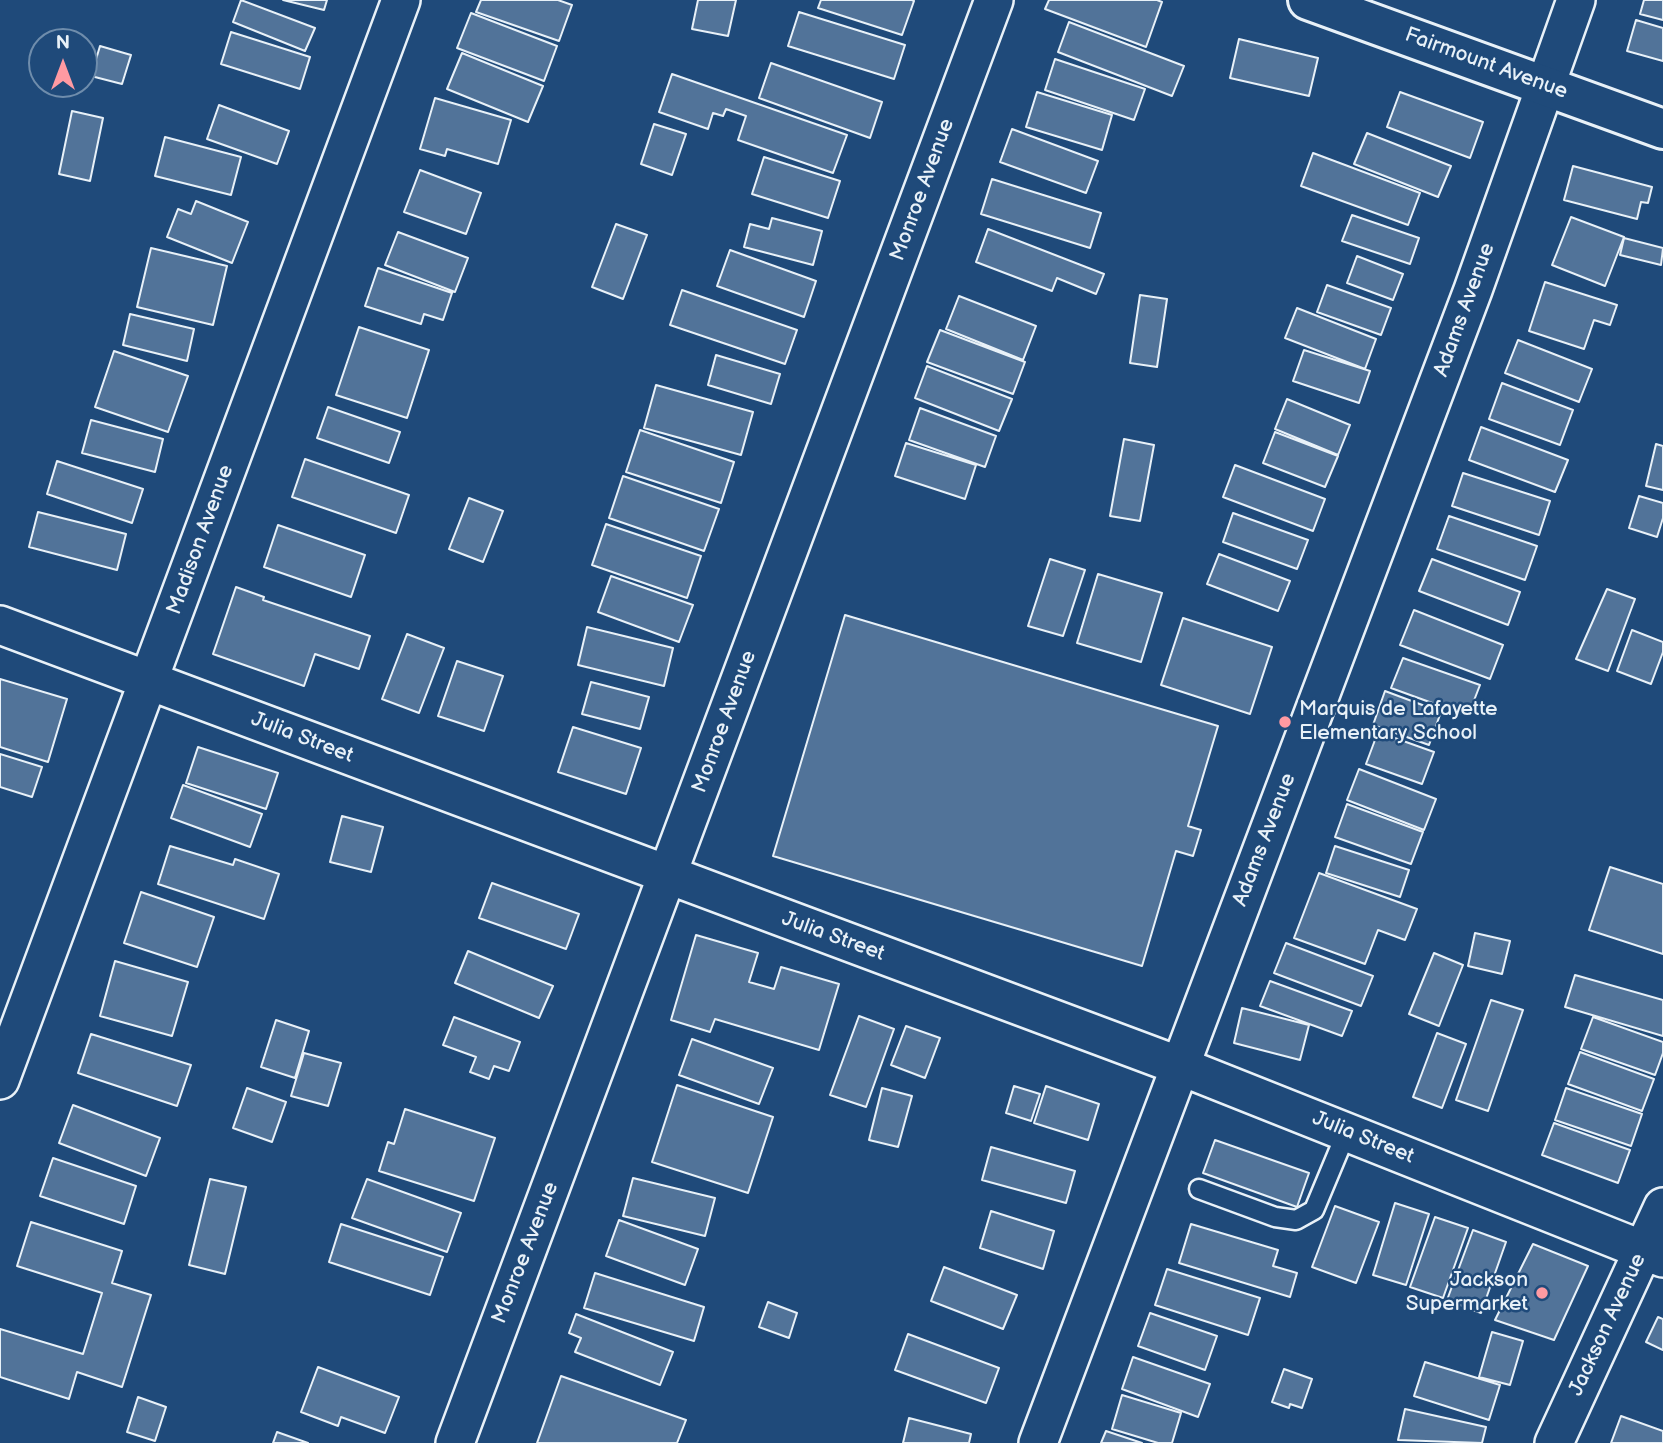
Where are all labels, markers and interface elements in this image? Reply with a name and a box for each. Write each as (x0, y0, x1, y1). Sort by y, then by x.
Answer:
street label: Fairmount Avenue (1401, 23, 1571, 105)
north arrow (28, 28, 98, 98)
text: N (56, 32, 70, 55)
street label: Monroe Avenue (886, 115, 960, 265)
street label: Adams Avenue (1429, 240, 1501, 380)
street label: Madison Avenue (162, 462, 240, 618)
street label: Monroe Avenue (688, 647, 762, 797)
place label: Marquis de Lafayette Elementary School (1299, 697, 1498, 747)
street label: Julia Street (247, 707, 357, 769)
marker: Marquis de Lafayette Elementary School (1277, 714, 1293, 730)
street label: Adams Avenue (1228, 770, 1302, 910)
street label: Julia Street (778, 907, 888, 967)
street label: Julia Street (1308, 1106, 1418, 1170)
street label: Monroe Avenue (487, 1179, 565, 1327)
street label: Jackson Avenue (1564, 1250, 1652, 1400)
place label: Jackson Supermarket (1406, 1268, 1528, 1318)
marker: Jackson Supermarket (1534, 1285, 1550, 1301)

